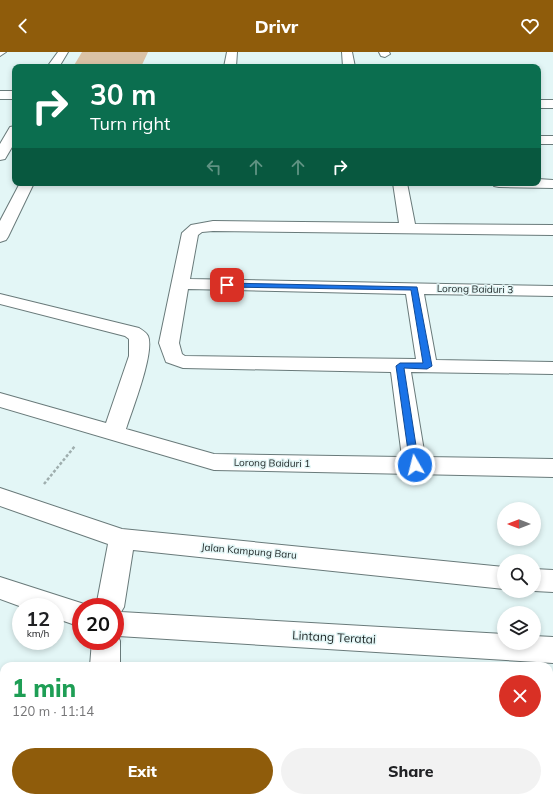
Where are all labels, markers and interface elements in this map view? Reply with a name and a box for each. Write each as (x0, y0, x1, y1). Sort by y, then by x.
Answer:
icon: back (12, 15, 34, 37)
text: Drivr (255, 15, 298, 38)
icon: heart (519, 15, 541, 37)
text: 30 m (90, 77, 156, 112)
icon: right (24, 80, 76, 132)
text: Turn right (90, 112, 170, 135)
icon: left (203, 156, 225, 178)
icon: ahead (245, 156, 267, 178)
icon: ahead (287, 156, 309, 178)
icon: right (329, 156, 351, 178)
pin (210, 268, 244, 302)
icon: arrive (216, 274, 238, 296)
street label: Lorong Baiduri 3 (437, 282, 513, 296)
position arrow (394, 444, 436, 486)
street label: Lorong Baiduri 1 (234, 456, 310, 470)
north arrow (497, 502, 541, 546)
map controls (497, 502, 541, 650)
street label: Jalan Kampung Baru (201, 540, 297, 562)
button: search (497, 554, 541, 598)
speed limit sign: 20 (72, 598, 124, 650)
text: 12 (26, 606, 50, 631)
button: layers (497, 606, 541, 650)
text: km/h (27, 627, 49, 640)
street label: Lintang Teratai (292, 627, 376, 647)
text: 1 min (12, 673, 76, 703)
button: close (499, 675, 541, 717)
text: 120 m · 11:14 (12, 703, 94, 719)
button: Exit (12, 748, 273, 794)
button: Share (281, 748, 541, 794)

